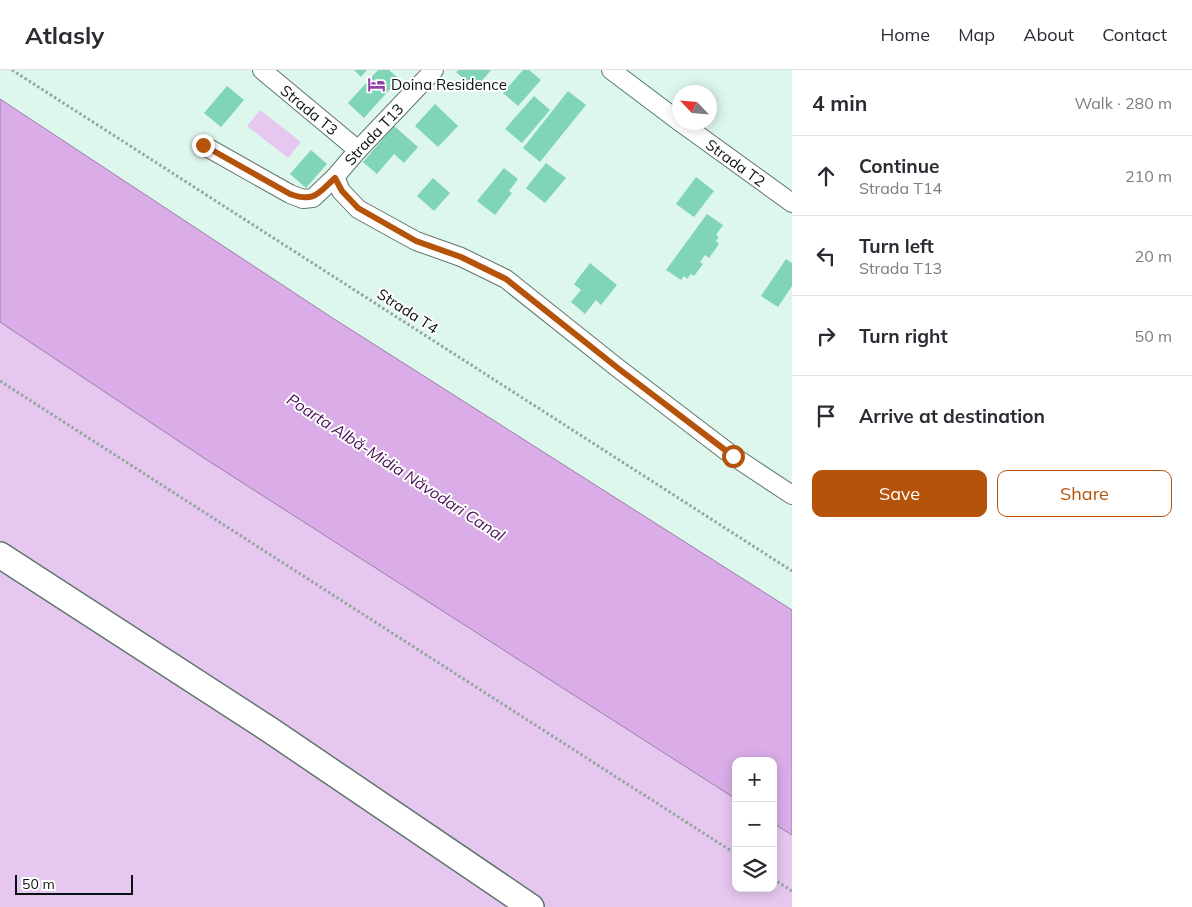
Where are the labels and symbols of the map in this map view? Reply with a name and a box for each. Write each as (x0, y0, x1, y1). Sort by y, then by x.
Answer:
hotel icon: Doina Residence (367, 74, 387, 94)
place label: Doina Residence (391, 75, 507, 94)
street label: Strada T3 (277, 80, 342, 139)
north arrow (672, 85, 717, 130)
street label: Strada T13 (340, 99, 407, 169)
route end (192, 134, 215, 157)
street label: Strada T2 (702, 135, 769, 190)
street label: Strada T4 (374, 284, 442, 338)
water label: Poarta Albă-Midia Năvodari Canal (283, 389, 509, 545)
route start (722, 445, 745, 468)
scale bar (15, 872, 132, 895)

